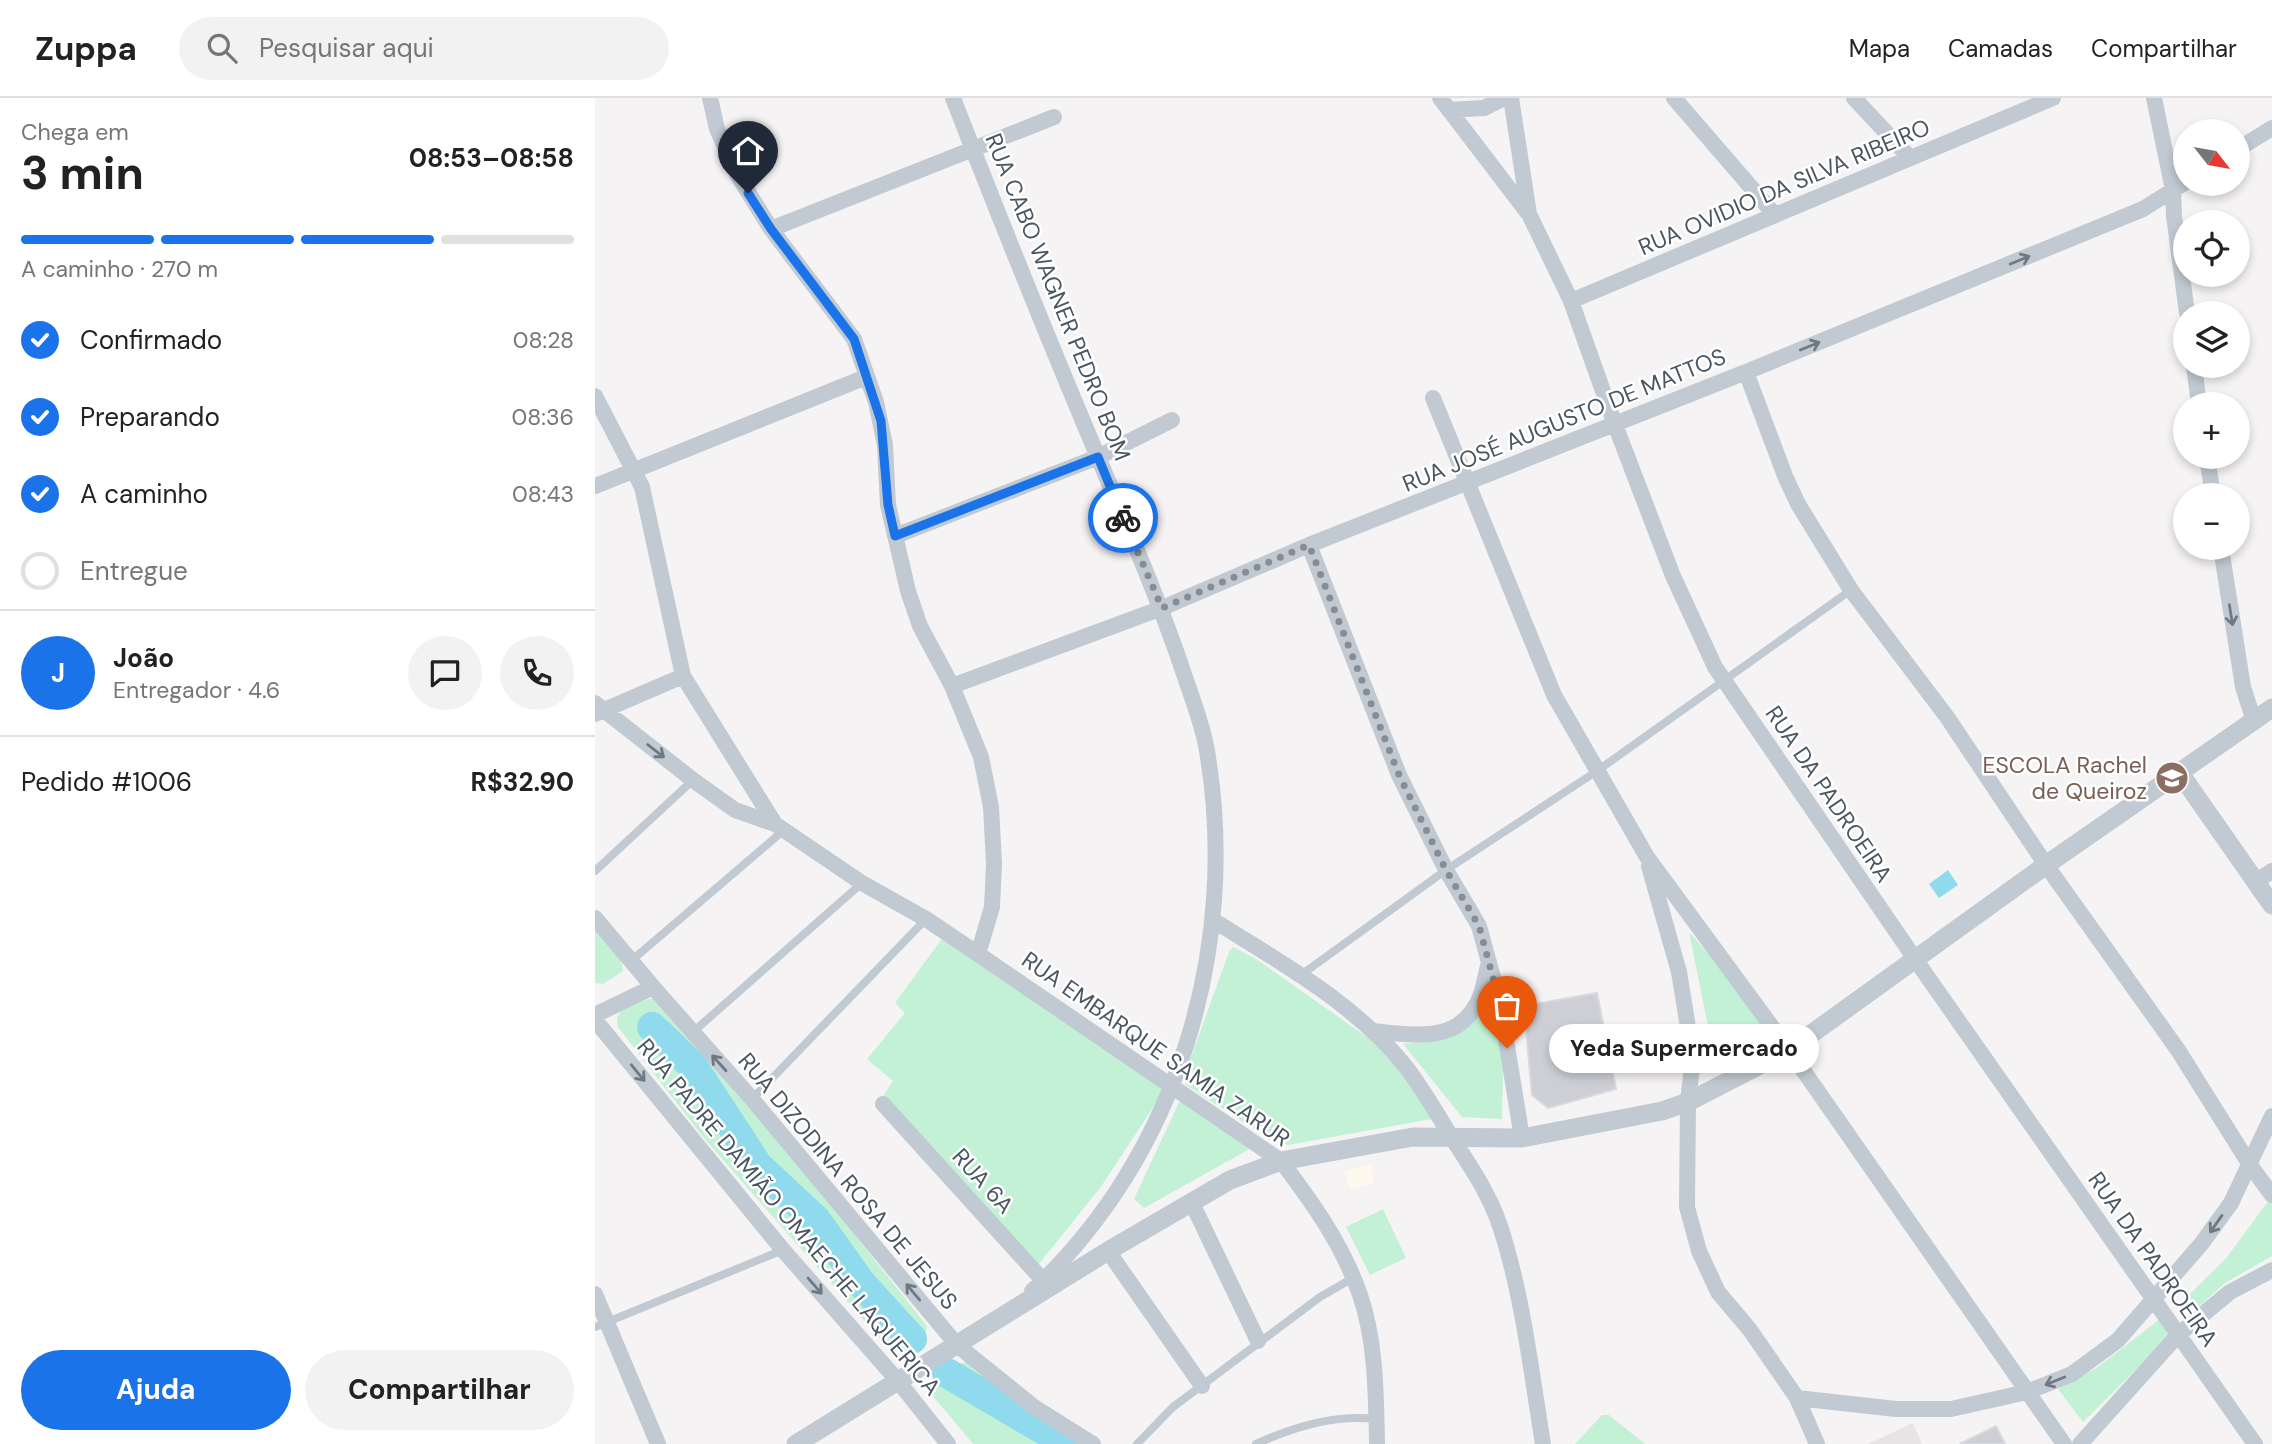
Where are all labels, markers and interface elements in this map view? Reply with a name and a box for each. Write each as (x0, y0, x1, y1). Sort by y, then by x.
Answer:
search box (179, 17, 669, 80)
text: Zuppa (35, 27, 137, 70)
icon: search (203, 29, 241, 67)
text: Pesquisar aqui (259, 31, 434, 65)
text: Mapa (1849, 33, 1910, 64)
text: Camadas (1948, 33, 2053, 64)
text: Compartilhar (2091, 33, 2237, 64)
street label: RUA OVIDIO DA SILVA RIBEIRO (1634, 112, 1934, 262)
text: Chega em (21, 117, 129, 147)
north arrow (2173, 119, 2251, 196)
map controls (2173, 119, 2250, 560)
pin (718, 121, 778, 193)
street label: RUA CABO WAGNER PEDRO BOM (978, 129, 1138, 465)
icon: home (729, 132, 767, 170)
text: 08:53–08:58 (409, 141, 574, 175)
text: 3 min (21, 143, 144, 203)
button: locate (2173, 210, 2250, 287)
one-way arrow (2009, 252, 2031, 265)
text: A caminho · 270 m (21, 254, 218, 284)
button: layers (2173, 301, 2250, 378)
icon: check (21, 321, 59, 359)
text: Confirmado (80, 323, 222, 357)
text: 08:28 (513, 325, 574, 355)
one-way arrow (1798, 339, 1820, 352)
street label: RUA JOSÉ AUGUSTO DE MATTOS (1398, 341, 1730, 499)
button: + (2173, 392, 2250, 469)
icon: check (21, 398, 59, 436)
text: Preparando (80, 400, 220, 434)
text: 08:36 (512, 402, 574, 432)
icon: check (21, 475, 59, 513)
text: A caminho (80, 477, 208, 511)
text: 08:43 (512, 479, 574, 509)
courier (1088, 483, 1158, 553)
button: − (2173, 483, 2250, 560)
icon: bike (1104, 499, 1142, 537)
text: Entregue (80, 554, 188, 588)
one-way arrow (2225, 603, 2238, 626)
button: chat (408, 636, 482, 710)
button: phone (500, 636, 574, 710)
text: João (113, 641, 174, 675)
text: J (51, 656, 65, 690)
text: Entregador · 4.6 (113, 675, 280, 705)
street label: RUA DA PADROEIRA (1759, 700, 1899, 888)
one-way arrow (646, 744, 665, 759)
place label: ESCOLA Rachel de Queiroz (1982, 750, 2147, 806)
school or university icon: ESCOLA Rachel de Queiroz (2153, 759, 2191, 797)
text: Pedido #1006 (21, 765, 192, 799)
text: R$32.90 (471, 765, 574, 799)
street label: RUA EMBARQUE SAMIA ZARUR (1016, 945, 1296, 1153)
pin (1477, 976, 1537, 1048)
icon: bag (1488, 987, 1526, 1025)
callout: Yeda Supermercado (1549, 1024, 1819, 1072)
street label: RUA PADRE DAMIÃO OMAECHE LAQUERICA (631, 1032, 947, 1402)
text: Yeda Supermercado (1570, 1033, 1798, 1063)
street label: RUA DIZODINA ROSA DE JESUS (732, 1046, 964, 1316)
one-way arrow (711, 1054, 727, 1072)
one-way arrow (630, 1063, 646, 1081)
street label: RUA 6A (946, 1142, 1020, 1220)
street label: RUA DA PADROEIRA (2081, 1166, 2225, 1352)
one-way arrow (2209, 1214, 2223, 1233)
one-way arrow (806, 1277, 823, 1294)
one-way arrow (905, 1284, 921, 1302)
button: Ajuda (21, 1350, 291, 1430)
button: Compartilhar (305, 1350, 574, 1430)
one-way arrow (2045, 1375, 2066, 1388)

